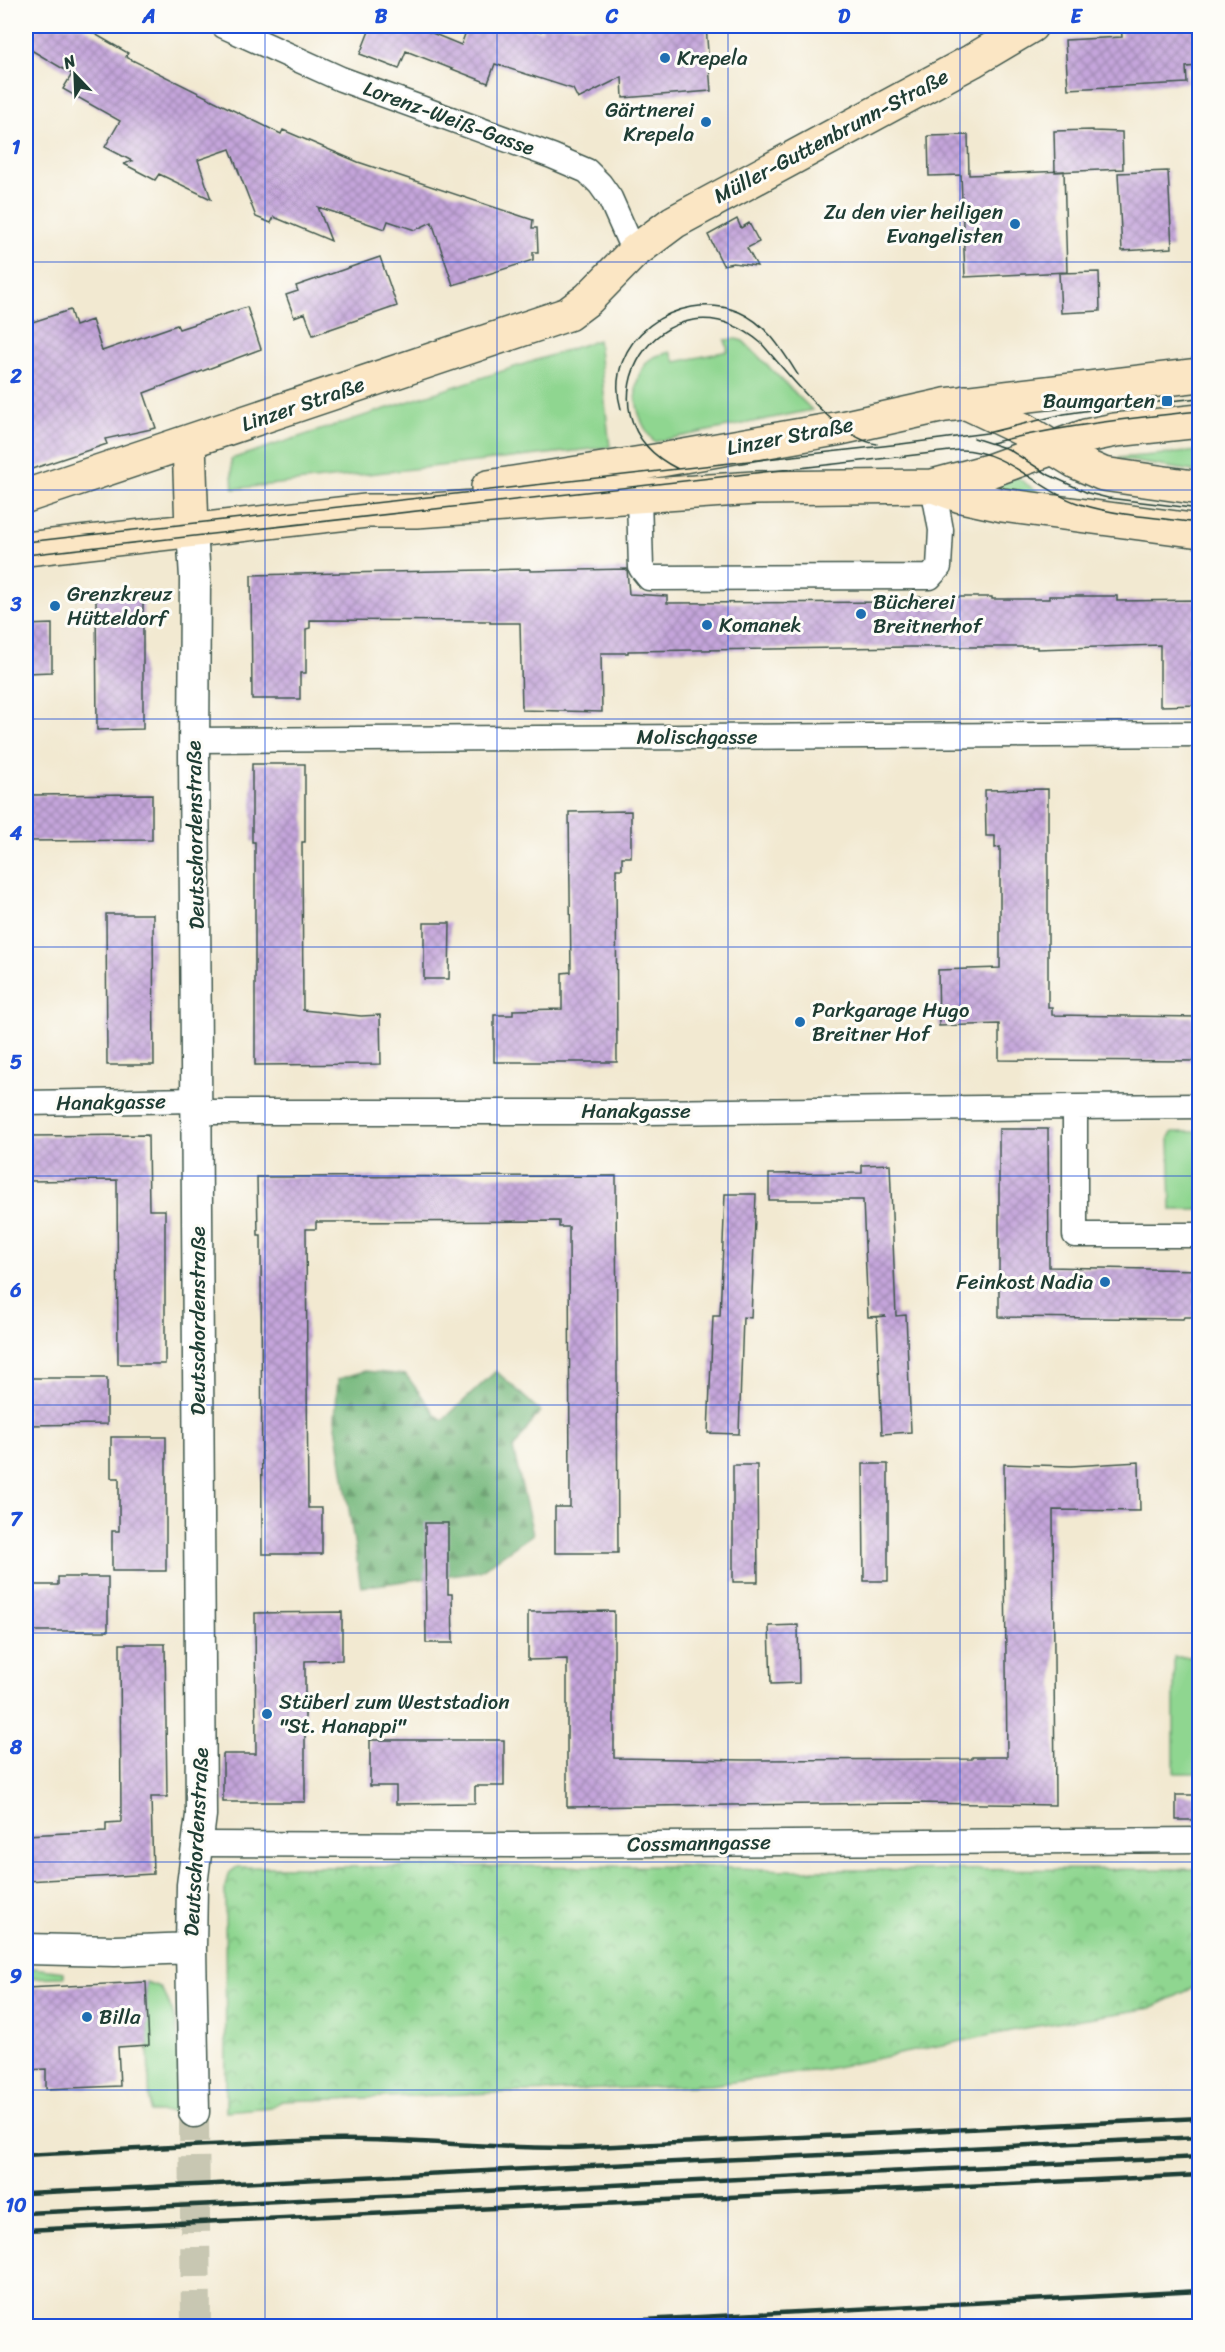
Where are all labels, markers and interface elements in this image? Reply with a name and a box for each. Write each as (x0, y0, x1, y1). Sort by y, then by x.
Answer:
text: A (141, 0, 156, 34)
text: B (375, 0, 388, 34)
text: C (605, 0, 619, 34)
text: D (838, 0, 851, 34)
text: E (1070, 0, 1083, 34)
place label: Krepela (677, 39, 748, 77)
north arrow (45, 45, 105, 105)
text: N (58, 46, 81, 78)
marker: Krepela (658, 51, 672, 65)
street label: Müller-Guttenbrunn-Straße (706, 58, 956, 214)
street label: Lorenz-Weiß-Gasse (358, 69, 540, 167)
place label: Gärtnerei Krepela (605, 91, 695, 153)
marker: Gärtnerei Krepela (699, 115, 713, 129)
text: 1 (12, 130, 21, 165)
place label: Zu den vier heiligen Evangelisten (824, 193, 1003, 255)
marker: Zu den vier heiligen Evangelisten (1008, 217, 1022, 231)
text: 2 (9, 359, 22, 394)
street label: Linzer Straße (236, 365, 370, 443)
place label: Baumgarten (1043, 382, 1155, 420)
marker: Baumgarten (1160, 394, 1174, 408)
street label: Linzer Straße (723, 405, 857, 467)
place label: Grenzkreuz Hütteldorf (67, 575, 173, 637)
place label: Bücherei Breitnerhof (873, 583, 983, 645)
text: 3 (10, 587, 22, 622)
marker: Grenzkreuz Hütteldorf (48, 599, 62, 613)
place label: Komanek (719, 606, 802, 644)
marker: Bücherei Breitnerhof (854, 607, 868, 621)
marker: Komanek (700, 618, 714, 632)
street label: Molischgasse (637, 718, 758, 756)
street label: Deutschordenstraße (174, 740, 216, 930)
text: 4 (9, 816, 23, 851)
place label: Parkgarage Hugo Breitner Hof (812, 991, 969, 1053)
marker: Parkgarage Hugo Breitner Hof (793, 1015, 807, 1029)
text: 5 (10, 1045, 22, 1080)
street label: Hanakgasse (56, 1082, 166, 1122)
street label: Hanakgasse (581, 1092, 691, 1130)
street label: Deutschordenstraße (179, 1227, 217, 1416)
place label: Feinkost Nadia (956, 1263, 1093, 1301)
text: 6 (9, 1273, 22, 1308)
marker: Feinkost Nadia (1098, 1275, 1112, 1289)
text: 7 (10, 1502, 23, 1537)
place label: Stüberl zum Weststadion "St. Hanappi" (279, 1683, 510, 1745)
marker: Stüberl zum Weststadion "St. Hanappi" (260, 1707, 274, 1721)
text: 8 (9, 1730, 23, 1765)
street label: Deutschordenstraße (172, 1747, 220, 1937)
street label: Cossmanngasse (627, 1823, 771, 1863)
text: 9 (10, 1959, 22, 1994)
place label: Billa (99, 1998, 141, 2036)
marker: Billa (80, 2010, 94, 2024)
text: 10 (5, 2188, 27, 2223)

